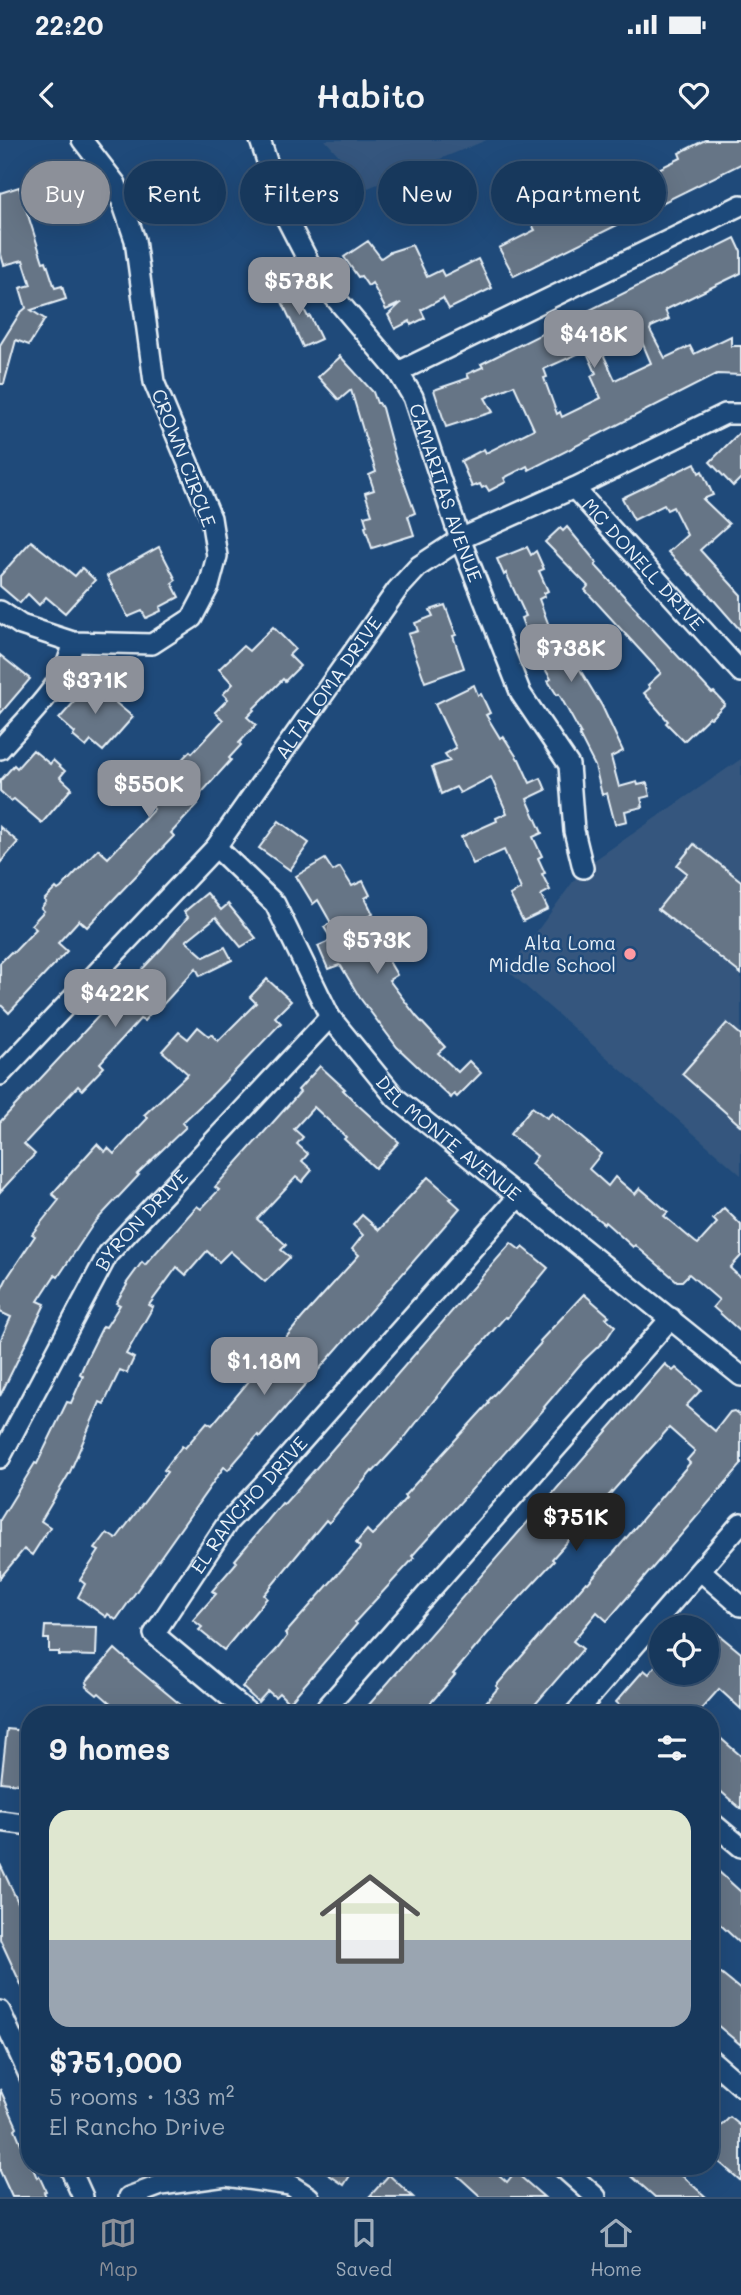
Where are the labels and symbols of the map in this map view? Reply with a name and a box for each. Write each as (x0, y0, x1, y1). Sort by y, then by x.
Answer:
pin: $578K (250, 258, 348, 317)
pin: $418K (545, 310, 643, 370)
street label: CROWN CIRCLE (147, 385, 222, 531)
street label: CAMARITAS AVENUE (404, 400, 489, 585)
street label: MC DONELL DRIVE (577, 492, 710, 636)
street label: ALTA LOMA DRIVE (269, 611, 387, 764)
pin: $738K (522, 624, 620, 684)
pin: $371K (46, 656, 144, 716)
pin: $550K (100, 760, 198, 820)
pin: $573K (328, 916, 426, 976)
place label: Alta Loma Middle School (488, 930, 616, 977)
marker: Alta Loma Middle School (622, 946, 638, 962)
pin: $422K (66, 970, 164, 1029)
street label: DEL MONTE AVENUE (370, 1070, 527, 1206)
street label: BYRON DRIVE (89, 1164, 193, 1275)
pin: $1.18M (207, 1338, 321, 1397)
street label: EL RANCHO DRIVE (184, 1431, 313, 1578)
pin: $751K (527, 1494, 625, 1553)

